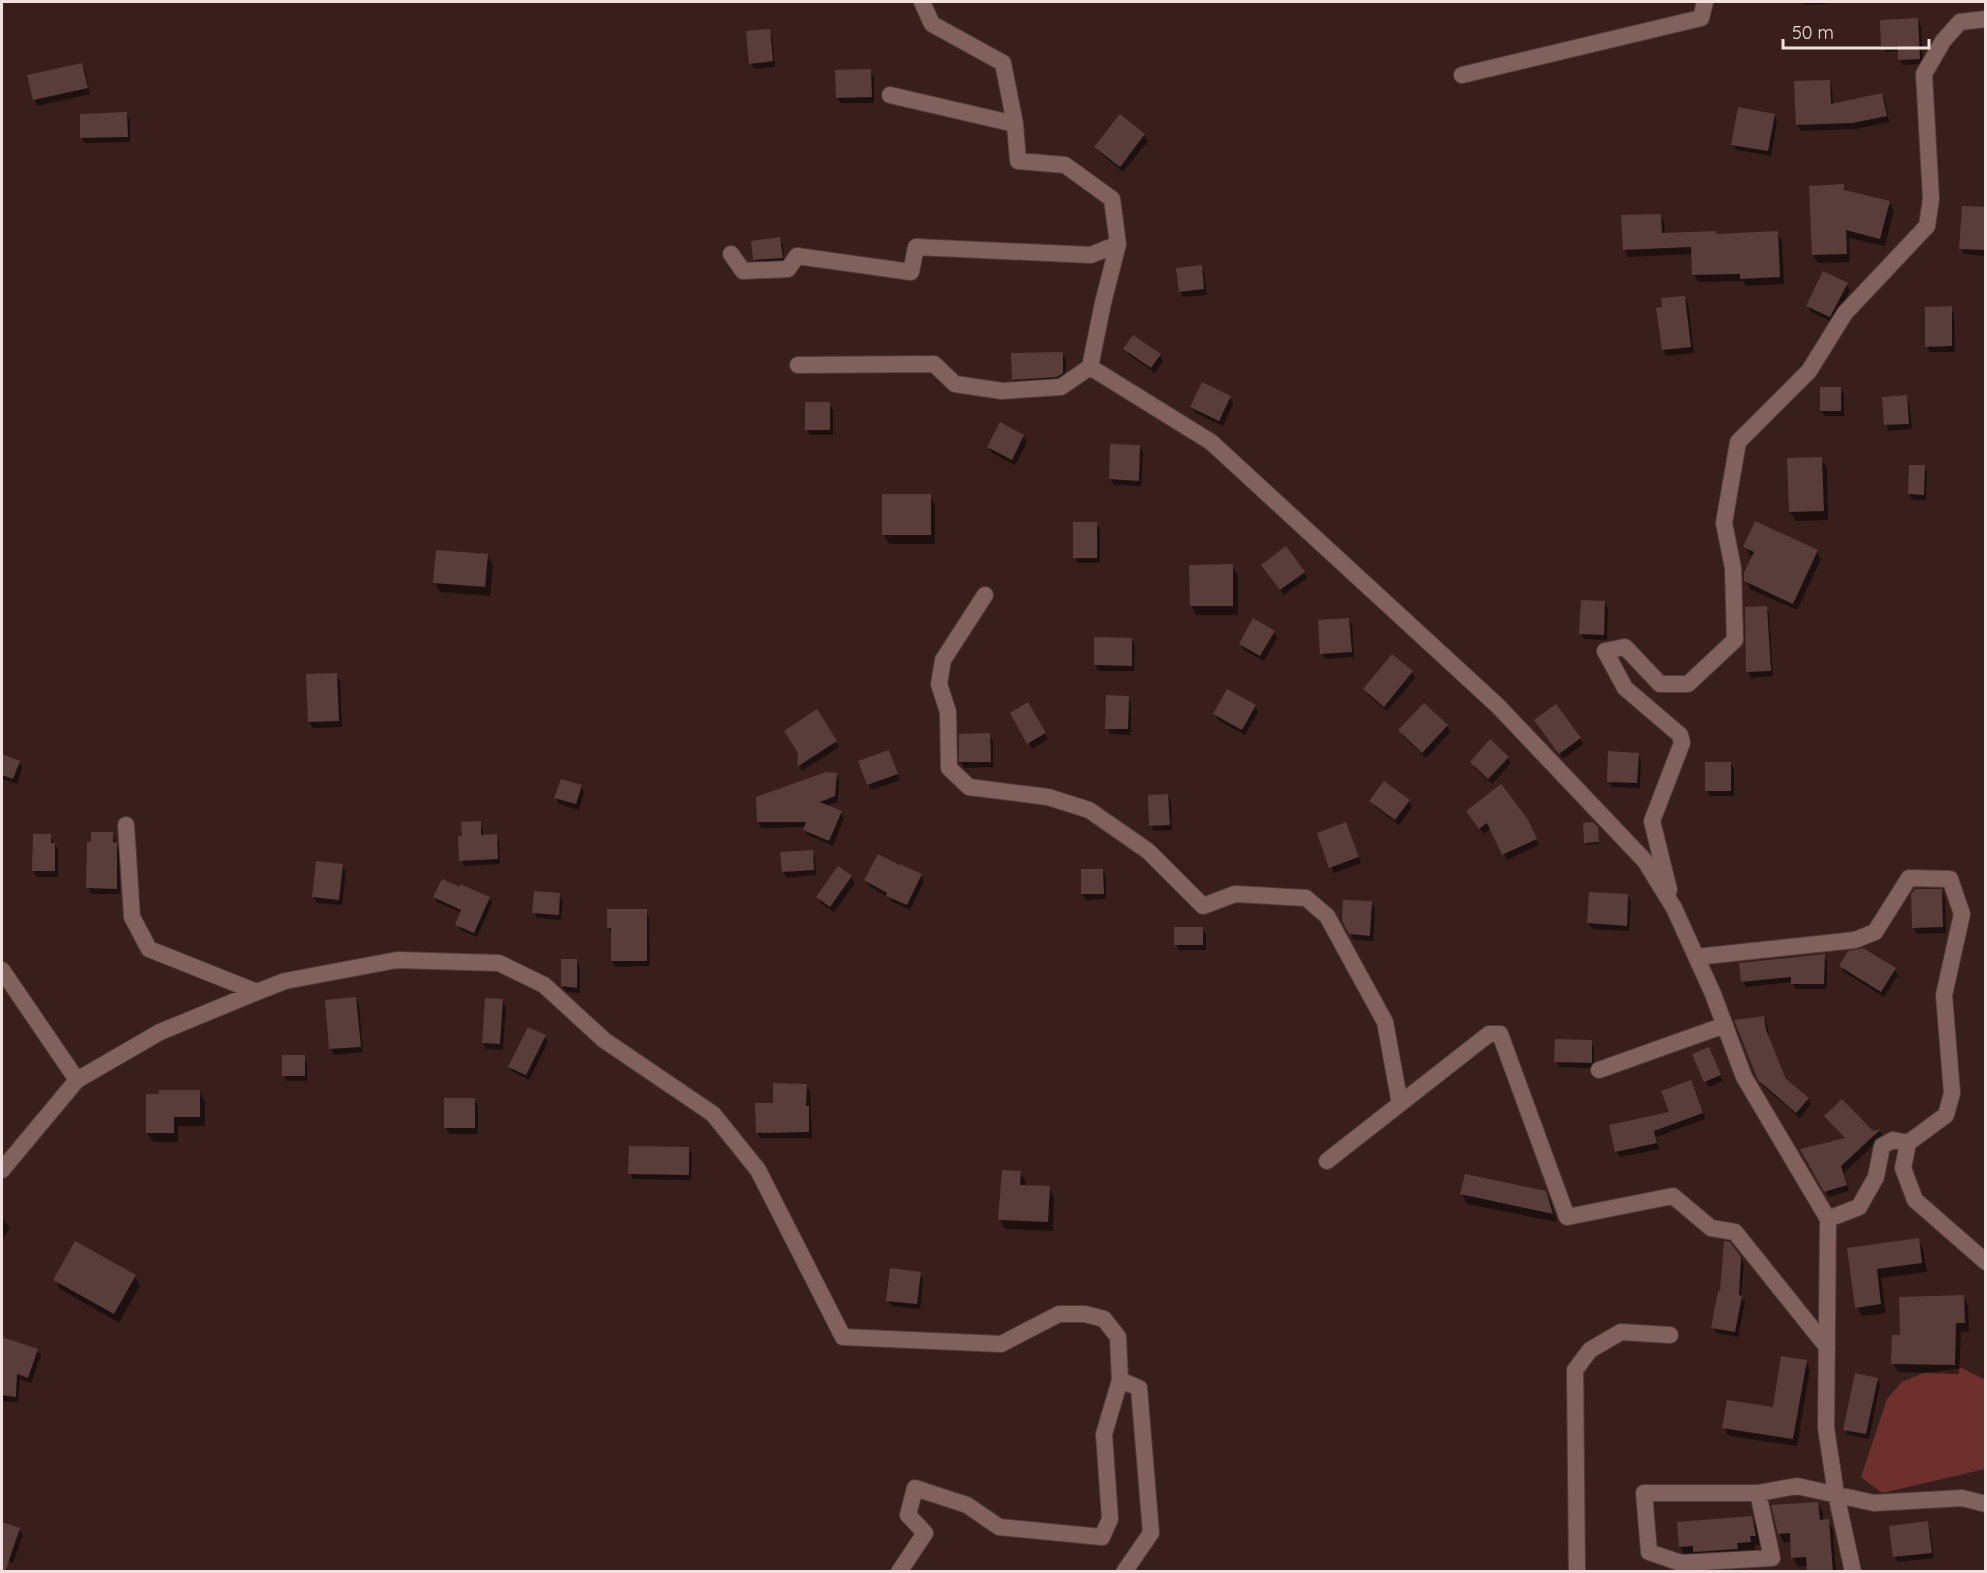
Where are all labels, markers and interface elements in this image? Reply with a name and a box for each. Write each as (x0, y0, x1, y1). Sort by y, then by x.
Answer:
scale bar (1783, 12, 1928, 50)
text: 50 m (1792, 21, 1834, 44)

